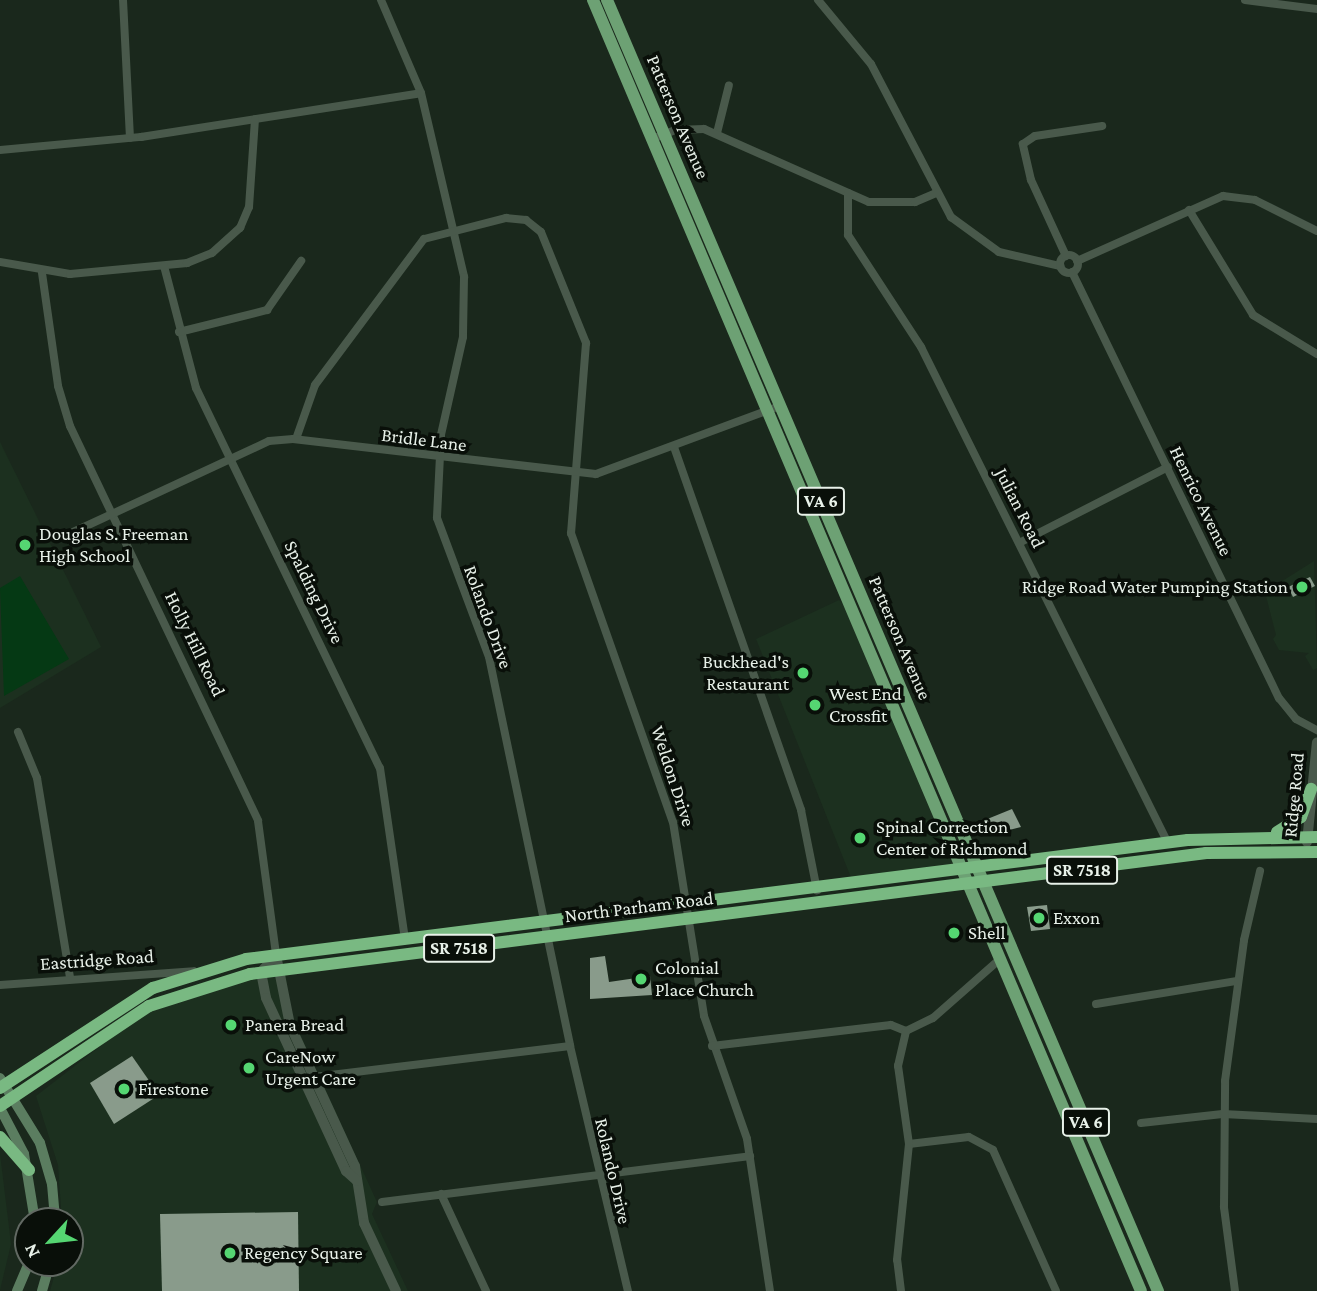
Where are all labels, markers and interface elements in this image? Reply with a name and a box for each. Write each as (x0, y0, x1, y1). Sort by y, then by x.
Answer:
street label: Patterson Avenue (642, 52, 714, 182)
street label: Bridle Lane (380, 423, 468, 457)
street label: Henrico Avenue (1165, 442, 1237, 560)
street label: Julian Road (990, 464, 1050, 552)
road number: VA 6 (796, 486, 846, 516)
place label: Douglas S. Freeman High School (39, 523, 188, 567)
marker: Douglas S. Freeman High School (17, 537, 33, 553)
street label: Spalding Drive (279, 537, 349, 647)
street label: Rolando Drive (459, 562, 517, 672)
street label: Patterson Avenue (864, 573, 936, 703)
place label: Ridge Road Water Pumping Station (1022, 576, 1288, 598)
marker: Ridge Road Water Pumping Station (1294, 579, 1310, 595)
street label: Holly Hill Road (160, 588, 230, 700)
place label: Buckhead's Restaurant (703, 651, 789, 695)
marker: Buckhead's Restaurant (795, 665, 811, 681)
place label: West End Crossfit (829, 683, 902, 727)
marker: West End Crossfit (807, 697, 823, 713)
street label: Weldon Drive (646, 723, 700, 829)
street label: Ridge Road (1279, 752, 1309, 838)
place label: Spinal Correction Center of Richmond (876, 816, 1027, 860)
marker: Spinal Correction Center of Richmond (850, 828, 870, 848)
road number: SR 7518 (1045, 856, 1119, 884)
street label: North Parham Road (563, 887, 715, 927)
place label: Exxon (1053, 907, 1100, 929)
marker: Exxon (1031, 910, 1047, 926)
place label: Shell (968, 922, 1005, 944)
marker: Shell (946, 925, 962, 941)
road number: SR 7518 (422, 933, 496, 962)
street label: Eastridge Road (39, 945, 155, 975)
place label: Colonial Place Church (655, 957, 754, 1001)
marker: Colonial Place Church (633, 971, 649, 987)
place label: Panera Bread (245, 1014, 344, 1036)
marker: Panera Bread (223, 1017, 239, 1033)
place label: CareNow Urgent Care (265, 1046, 356, 1090)
marker: CareNow Urgent Care (239, 1058, 259, 1078)
place label: Firestone (138, 1078, 209, 1100)
marker: Firestone (116, 1081, 132, 1097)
road number: VA 6 (1062, 1107, 1110, 1136)
street label: Rolando Drive (590, 1116, 636, 1226)
north arrow (14, 1207, 84, 1277)
text: N (19, 1240, 44, 1261)
place label: Regency Square (244, 1242, 363, 1264)
marker: Regency Square (222, 1245, 238, 1261)

